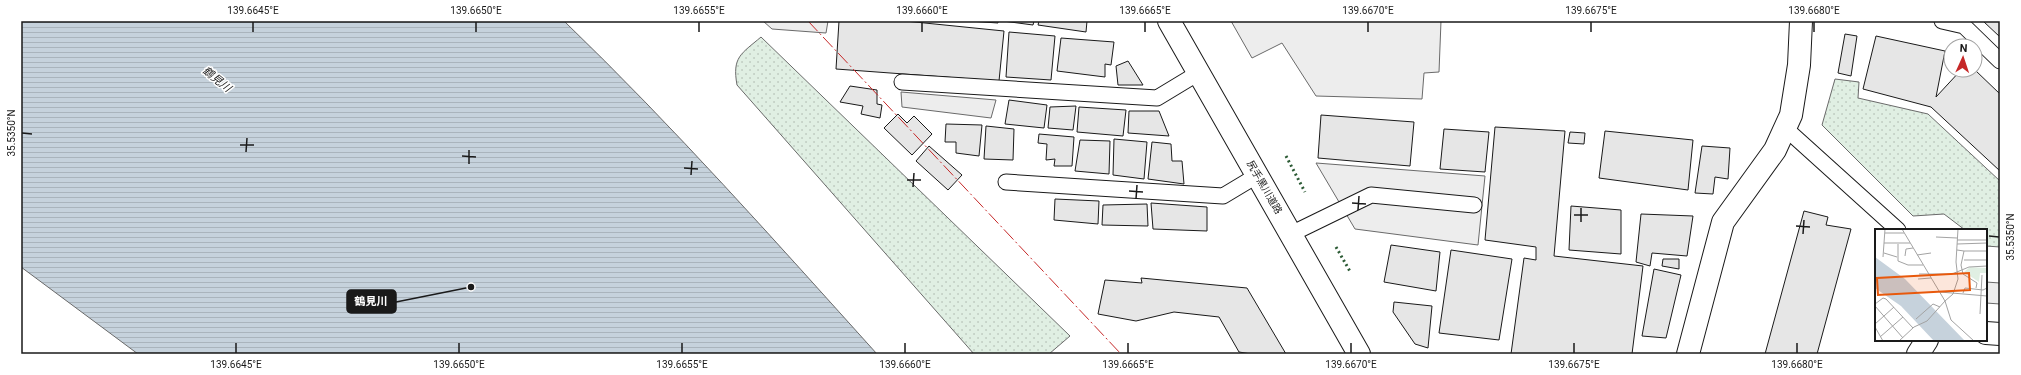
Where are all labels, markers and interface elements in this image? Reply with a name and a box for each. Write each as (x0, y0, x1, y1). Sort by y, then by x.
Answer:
text: 139.6645°E (227, 5, 279, 16)
text: 139.6650°E (450, 5, 502, 16)
text: 139.6655°E (673, 5, 725, 16)
text: 139.6660°E (896, 5, 948, 16)
text: 139.6665°E (1119, 5, 1171, 16)
text: 139.6670°E (1342, 5, 1394, 16)
text: 139.6675°E (1565, 5, 1617, 16)
text: 139.6680°E (1788, 5, 1840, 16)
north arrow (1943, 38, 1983, 78)
text: N (1959, 42, 1968, 55)
water label: 鶴見川 (200, 64, 234, 95)
text: 35.5350°N (6, 109, 17, 157)
street label: 尻手黒川道路 (1245, 159, 1284, 216)
text: 35.5350°N (2005, 213, 2016, 261)
inset map (1875, 229, 1987, 341)
callout: 鶴見川 (347, 290, 396, 313)
text: 鶴見川 (354, 295, 388, 308)
text: 139.6645°E (210, 359, 262, 370)
text: 139.6650°E (433, 359, 485, 370)
text: 139.6655°E (656, 359, 708, 370)
text: 139.6660°E (879, 359, 931, 370)
text: 139.6665°E (1102, 359, 1154, 370)
text: 139.6670°E (1325, 359, 1377, 370)
text: 139.6675°E (1548, 359, 1600, 370)
text: 139.6680°E (1771, 359, 1823, 370)

